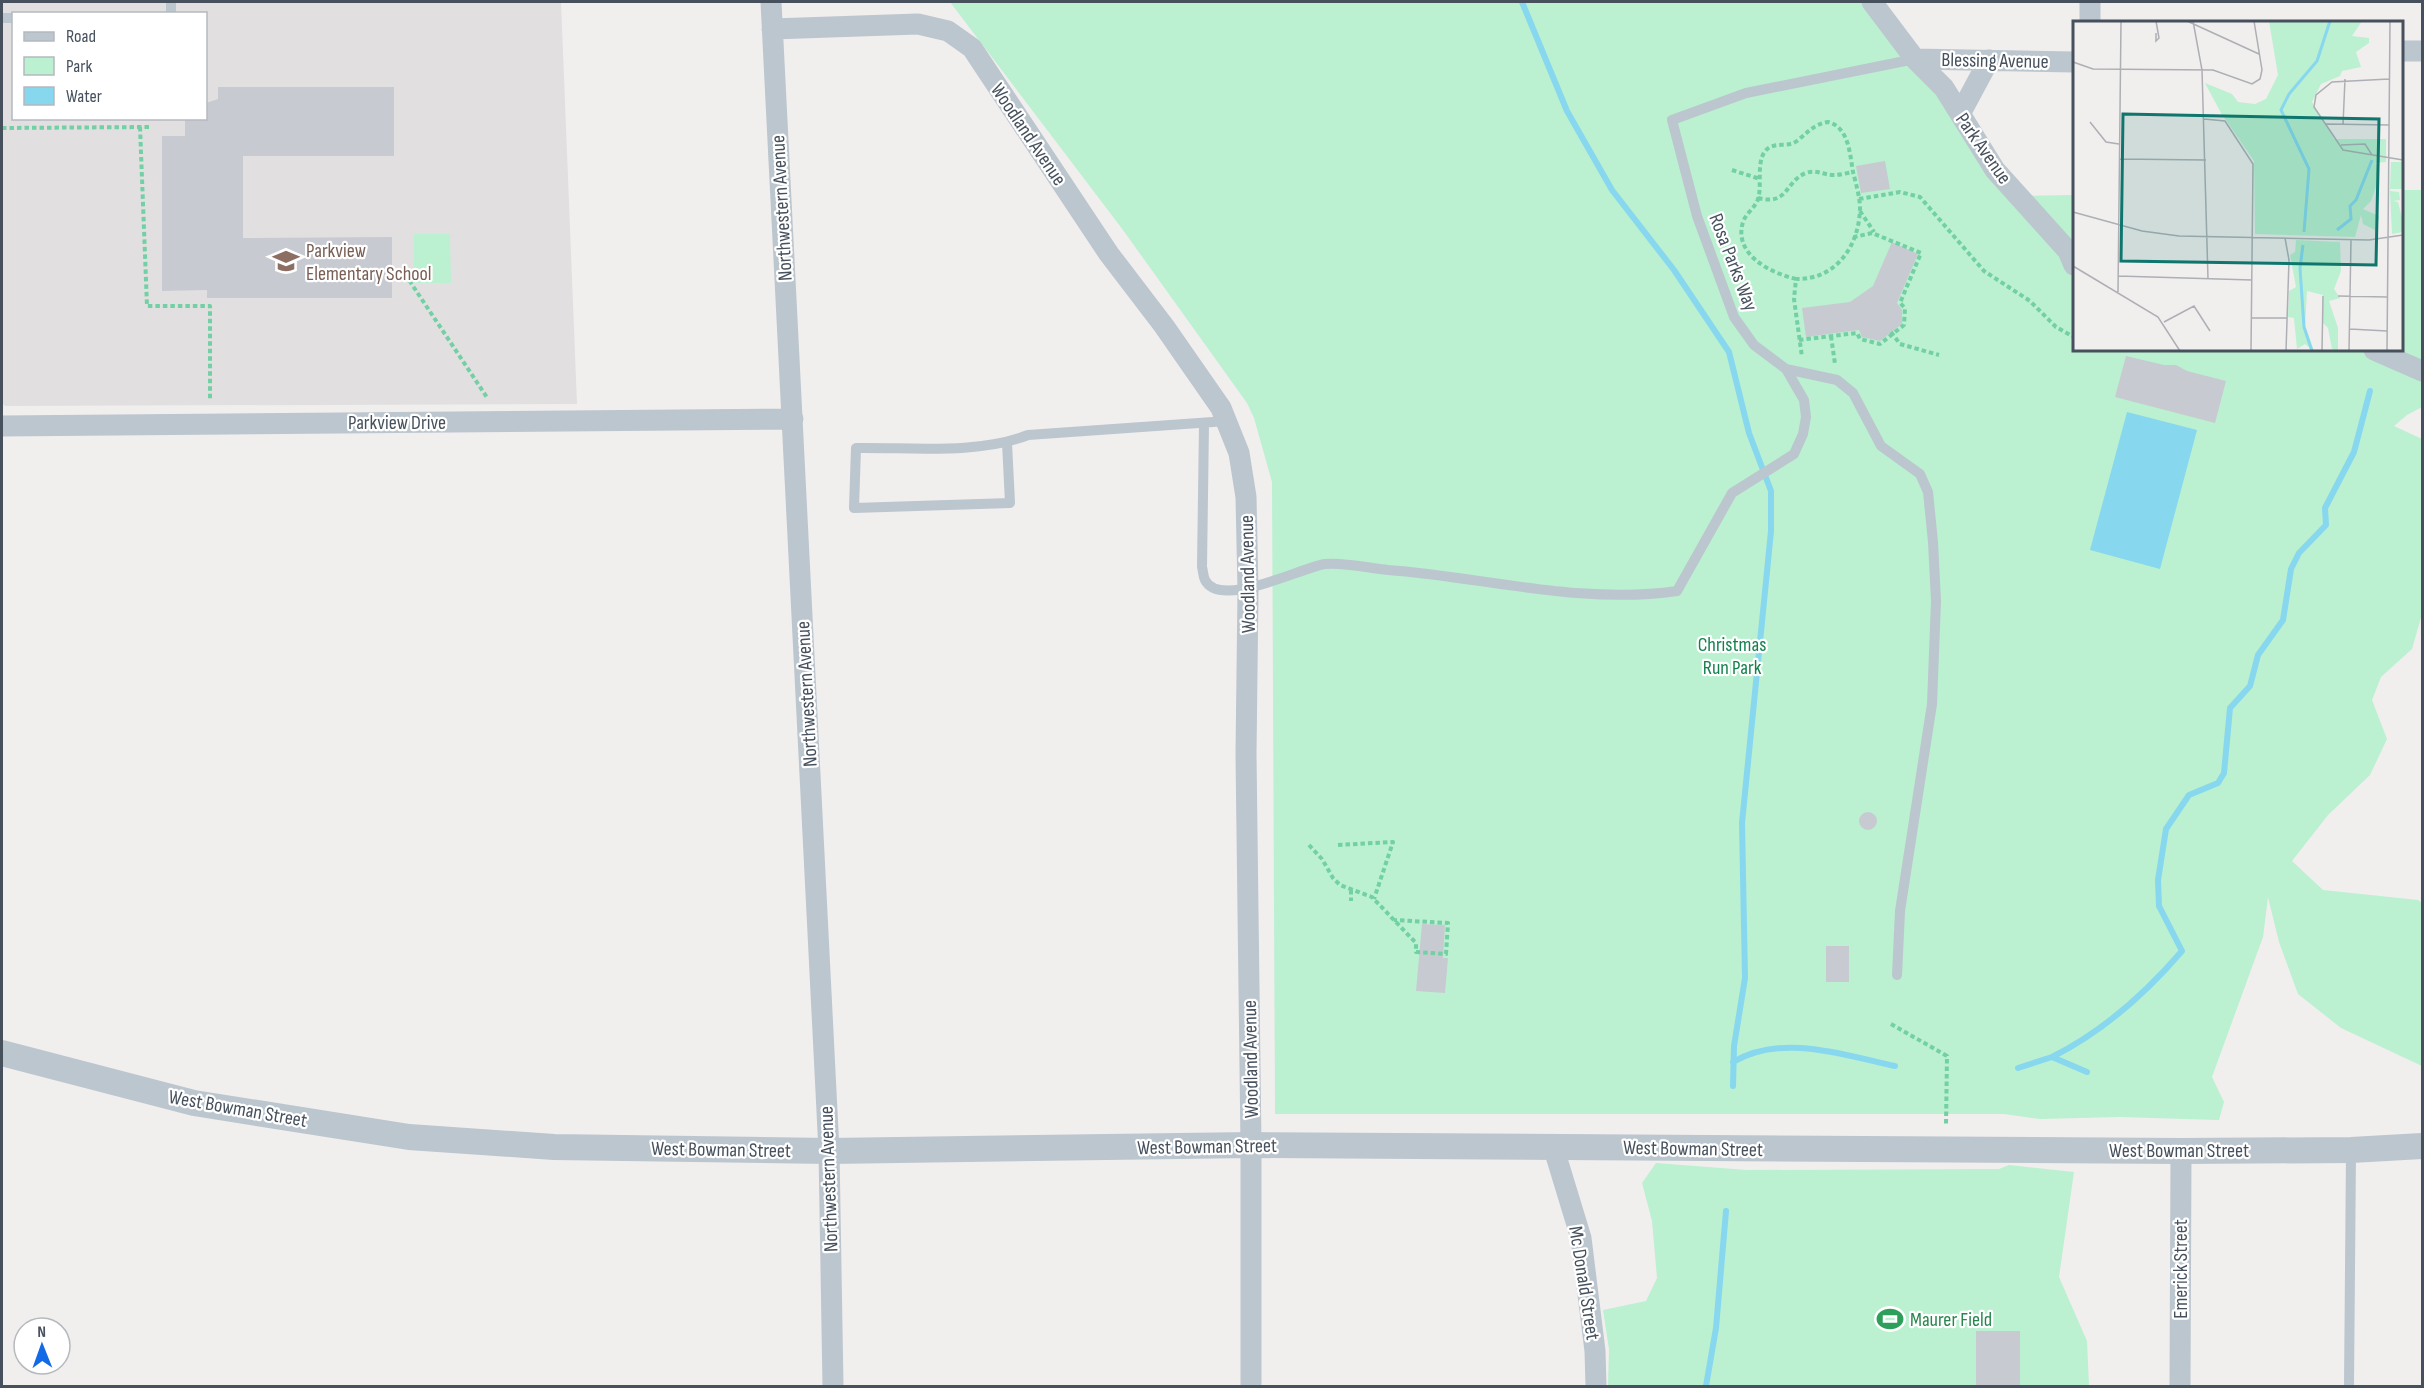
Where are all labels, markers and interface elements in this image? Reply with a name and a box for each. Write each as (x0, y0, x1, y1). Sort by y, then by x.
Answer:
legend (12, 12, 207, 120)
inset map (2073, 21, 2403, 351)
text: Road (66, 26, 96, 47)
street label: Blessing Avenue (1941, 48, 2049, 74)
text: Park (66, 56, 92, 77)
street label: Woodland Avenue (985, 79, 1071, 190)
text: Water (66, 86, 102, 107)
street label: Park Avenue (1950, 108, 2016, 189)
street label: Northwestern Avenue (766, 134, 798, 281)
street label: Rosa Parks Way (1704, 210, 1763, 315)
place label: Parkview Elementary School (306, 239, 432, 286)
school or university icon: Parkview Elementary School (271, 246, 301, 276)
street label: Parkview Drive (348, 411, 446, 435)
street label: Woodland Avenue (1235, 515, 1261, 633)
street label: Northwestern Avenue (791, 620, 823, 767)
park label: Christmas Run Park (1698, 633, 1766, 680)
street label: Woodland Avenue (1238, 1000, 1264, 1118)
street label: West Bowman Street (167, 1085, 309, 1133)
street label: Northwestern Avenue (814, 1106, 844, 1252)
street label: West Bowman Street (1137, 1134, 1277, 1160)
street label: West Bowman Street (1623, 1136, 1763, 1162)
street label: West Bowman Street (651, 1137, 791, 1163)
street label: West Bowman Street (2109, 1139, 2249, 1163)
street label: Emerick Street (2169, 1219, 2193, 1319)
street label: Mc Donald Street (1563, 1225, 1605, 1342)
sports icon: Maurer Field (1875, 1304, 1905, 1334)
place label: Maurer Field (1910, 1308, 1992, 1332)
north arrow (12, 1316, 72, 1376)
text: N (37, 1323, 46, 1342)

